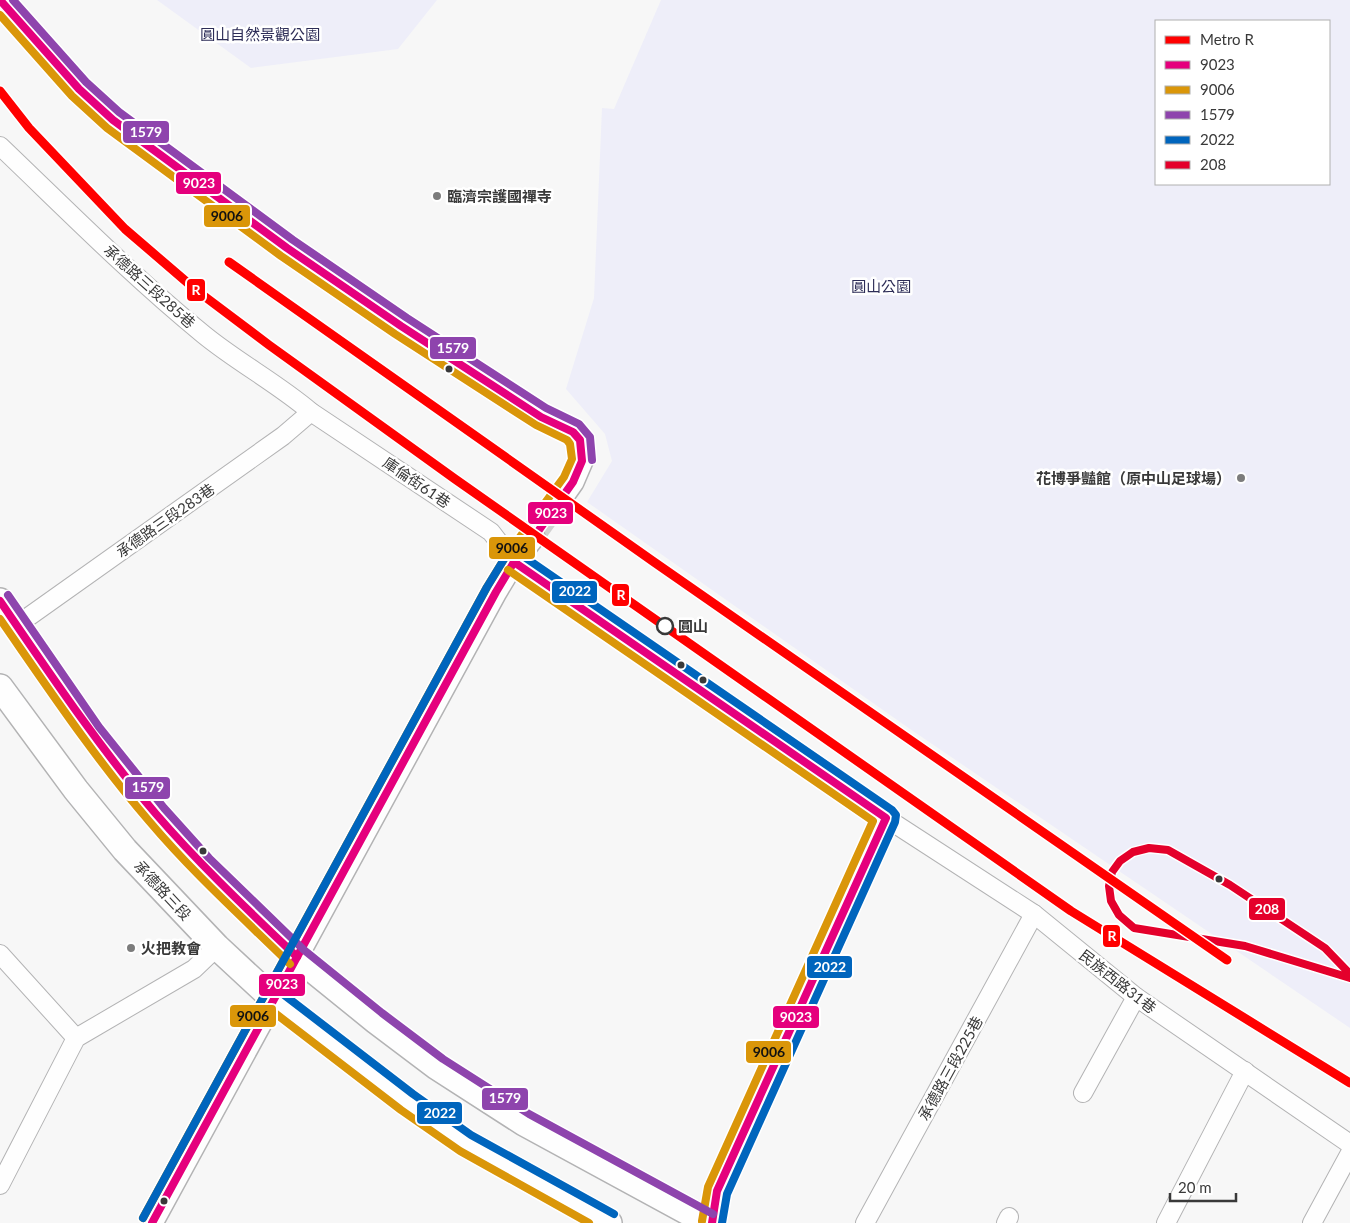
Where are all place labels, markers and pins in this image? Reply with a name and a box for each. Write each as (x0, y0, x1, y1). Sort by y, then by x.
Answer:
place label: 臨濟宗護國禪寺 (447, 187, 552, 205)
marker: 臨濟宗護國禪寺 (431, 190, 443, 202)
unlabelled marker (444, 364, 454, 374)
place label: 花博爭豔館（原中山足球場） (1036, 469, 1231, 487)
marker: 花博爭豔館（原中山足球場） (1235, 472, 1247, 484)
marker: 圓山 (656, 617, 674, 635)
place label: 圓山 (678, 617, 708, 635)
unlabelled marker (676, 660, 686, 670)
unlabelled marker (698, 675, 708, 685)
unlabelled marker (198, 846, 208, 856)
unlabelled marker (1214, 874, 1224, 884)
place label: 火把教會 (141, 939, 201, 957)
marker: 火把教會 (125, 942, 137, 954)
unlabelled marker (159, 1196, 169, 1206)

